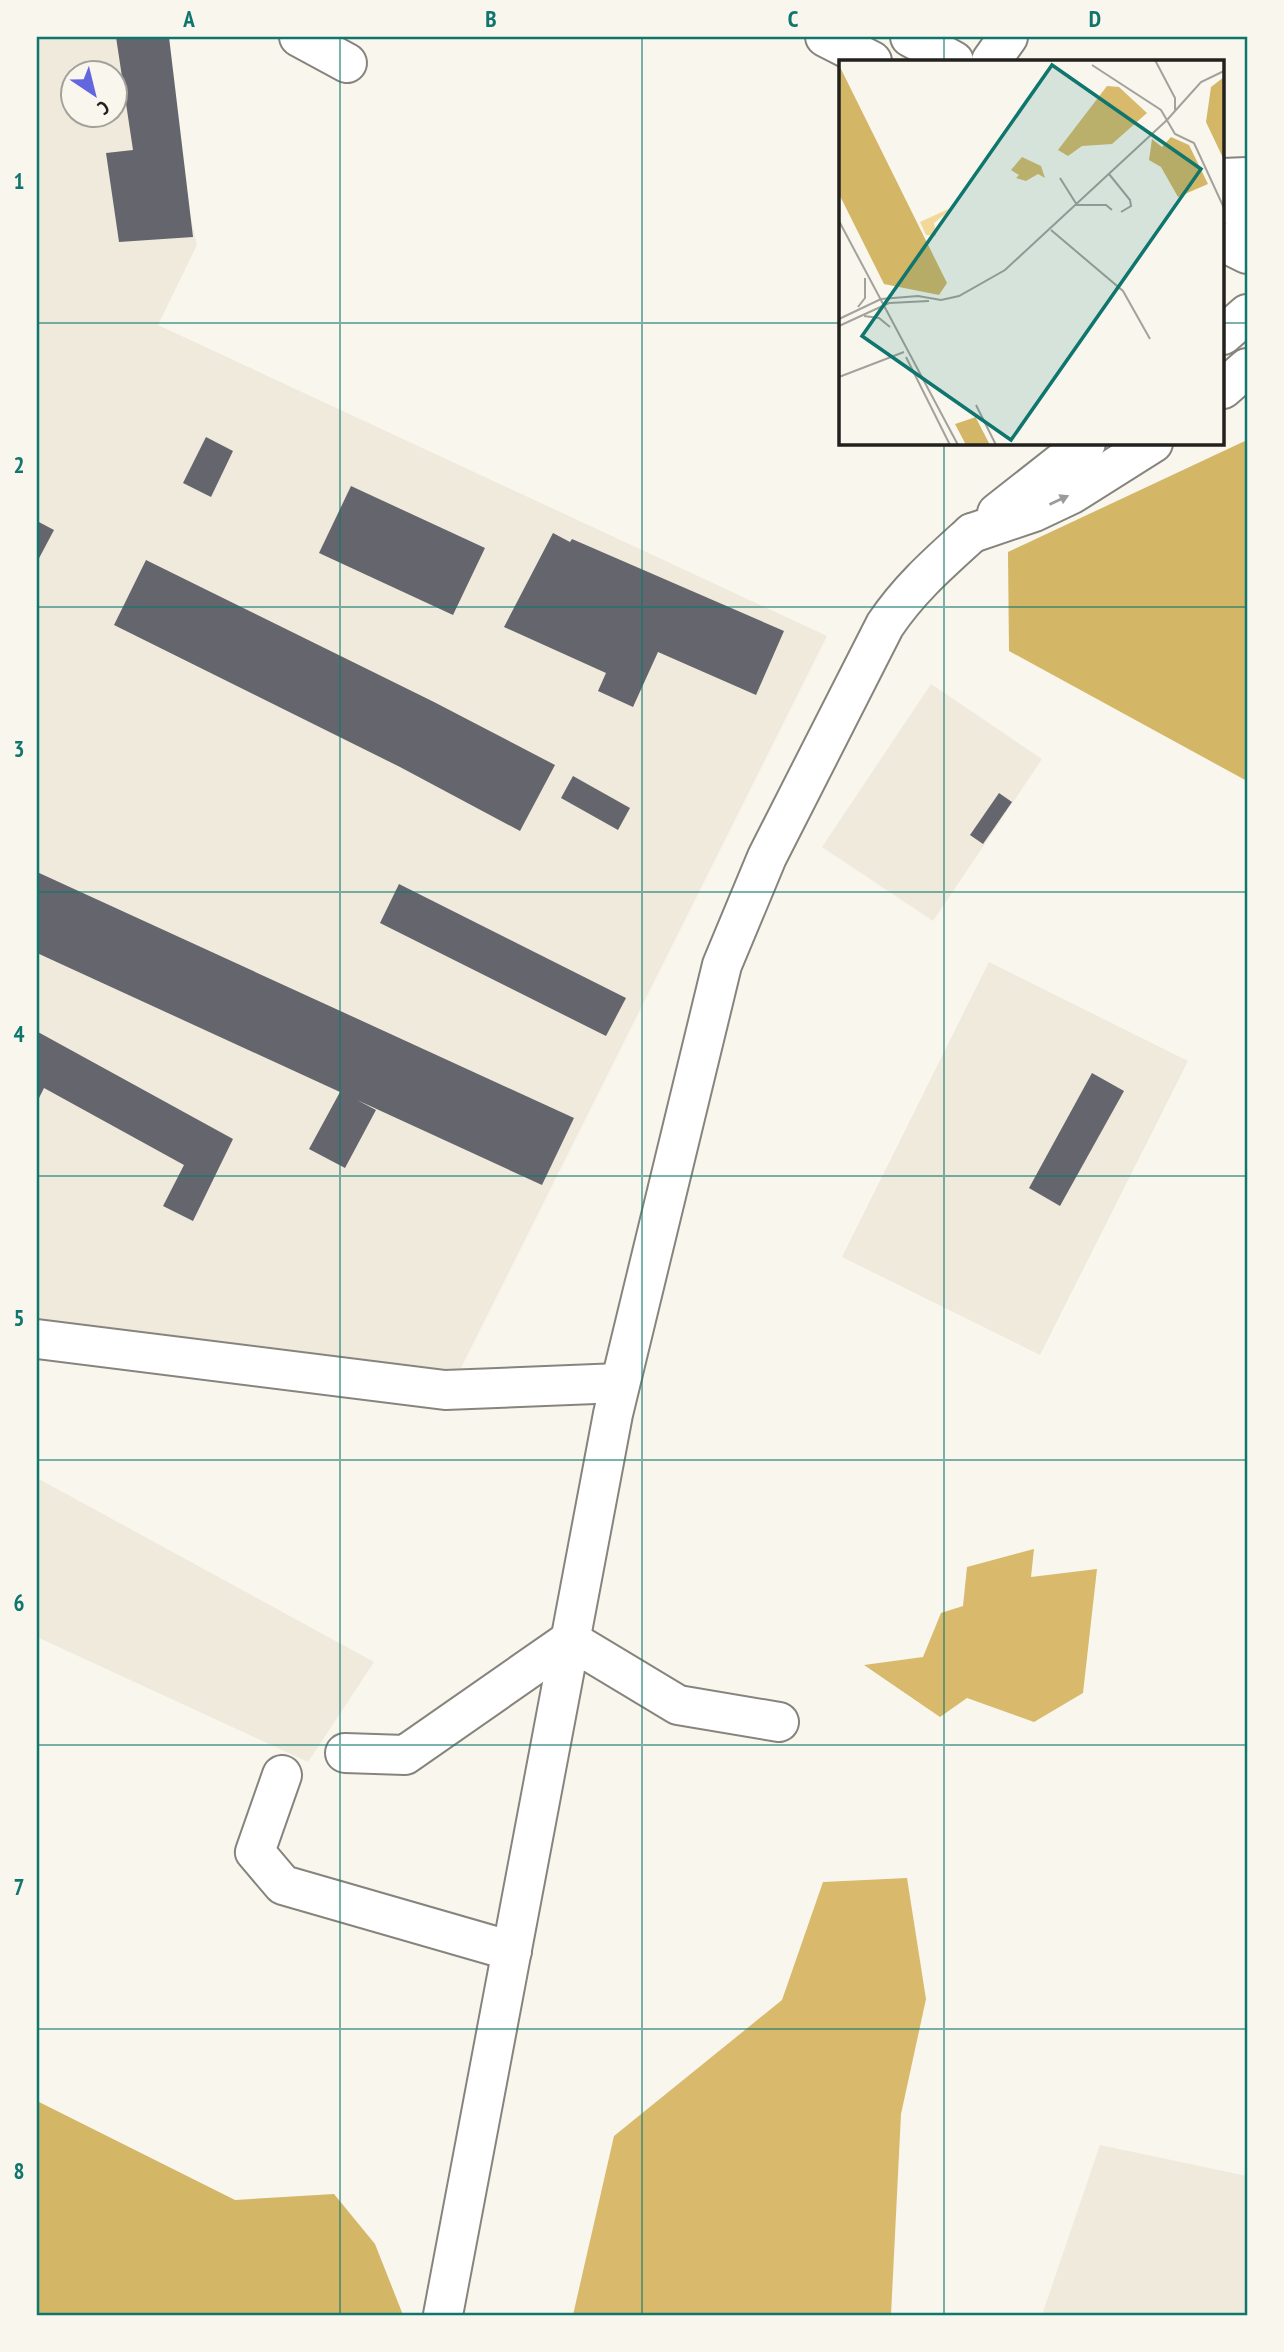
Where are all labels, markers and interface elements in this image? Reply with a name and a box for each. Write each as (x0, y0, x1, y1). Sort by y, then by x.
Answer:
text: A (182, 4, 195, 33)
text: B (485, 4, 497, 33)
text: C (788, 4, 799, 33)
text: D (1089, 4, 1101, 33)
north arrow (60, 60, 130, 130)
inset map (839, 60, 1224, 444)
text: С (93, 96, 114, 120)
text: 1 (14, 166, 25, 195)
text: 2 (14, 450, 25, 479)
one-way arrow (1049, 495, 1069, 506)
text: 3 (14, 734, 25, 763)
text: 4 (14, 1019, 25, 1048)
text: 5 (14, 1303, 25, 1332)
text: 6 (14, 1588, 25, 1617)
text: 7 (14, 1872, 25, 1901)
text: 8 (14, 2156, 25, 2185)

